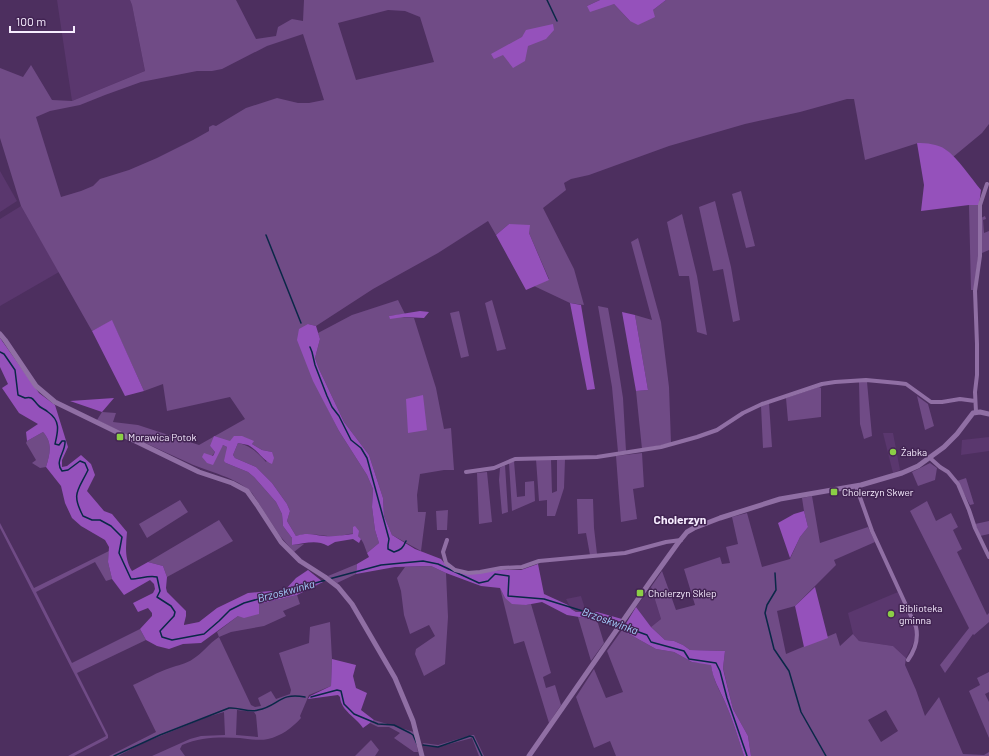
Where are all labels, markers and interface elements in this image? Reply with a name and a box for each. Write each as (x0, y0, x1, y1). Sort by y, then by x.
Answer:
scale bar (10, 8, 74, 34)
text: 100 m (16, 14, 46, 28)
place label: Morawica Potok (128, 431, 196, 443)
marker: Morawica Potok (115, 432, 125, 442)
place label: Żabka (901, 446, 927, 458)
marker: Żabka (888, 447, 898, 457)
place label: Cholerzyn Skwer (842, 486, 914, 498)
marker: Cholerzyn Skwer (829, 487, 839, 497)
district label: Cholerzyn (654, 512, 706, 526)
water label: Brzoskwinka (256, 577, 316, 604)
place label: Cholerzyn Sklep (648, 587, 717, 599)
marker: Cholerzyn Sklep (635, 588, 645, 598)
place label: Biblioteka gminna (899, 602, 942, 626)
water label: Brzoskwinka (580, 604, 640, 637)
marker: Biblioteka gminna (886, 609, 896, 619)

